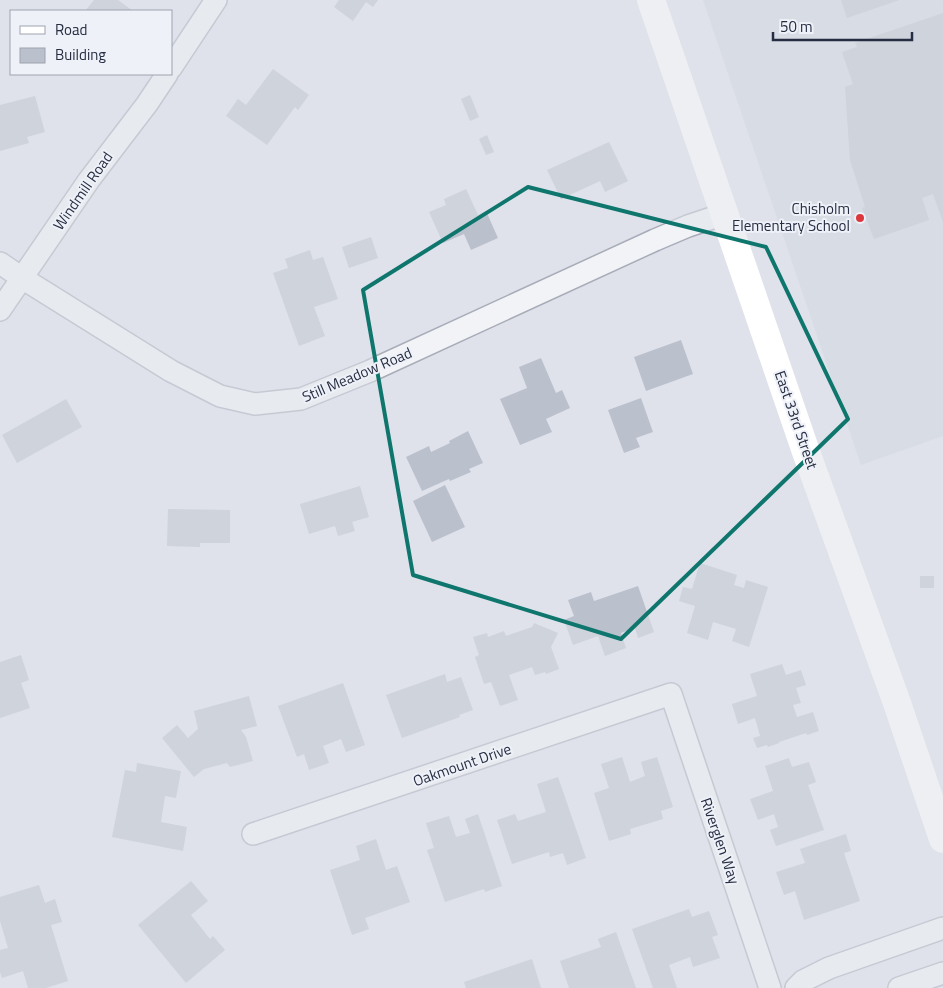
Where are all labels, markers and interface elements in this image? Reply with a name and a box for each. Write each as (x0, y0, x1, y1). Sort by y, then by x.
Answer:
legend (10, 10, 172, 75)
scale bar (773, 10, 912, 42)
text: 50 m (780, 15, 813, 38)
text: Road (55, 18, 87, 41)
text: Building (55, 43, 106, 66)
street label: Windmill Road (47, 147, 118, 235)
place label: Chisholm Elementary School (732, 197, 850, 237)
marker: Chisholm Elementary School (854, 212, 866, 224)
street label: Still Meadow Road (298, 341, 415, 408)
street label: East 33rd Street (769, 367, 824, 473)
street label: Oakmount Drive (410, 737, 514, 792)
street label: Riverglen Way (695, 794, 746, 887)

